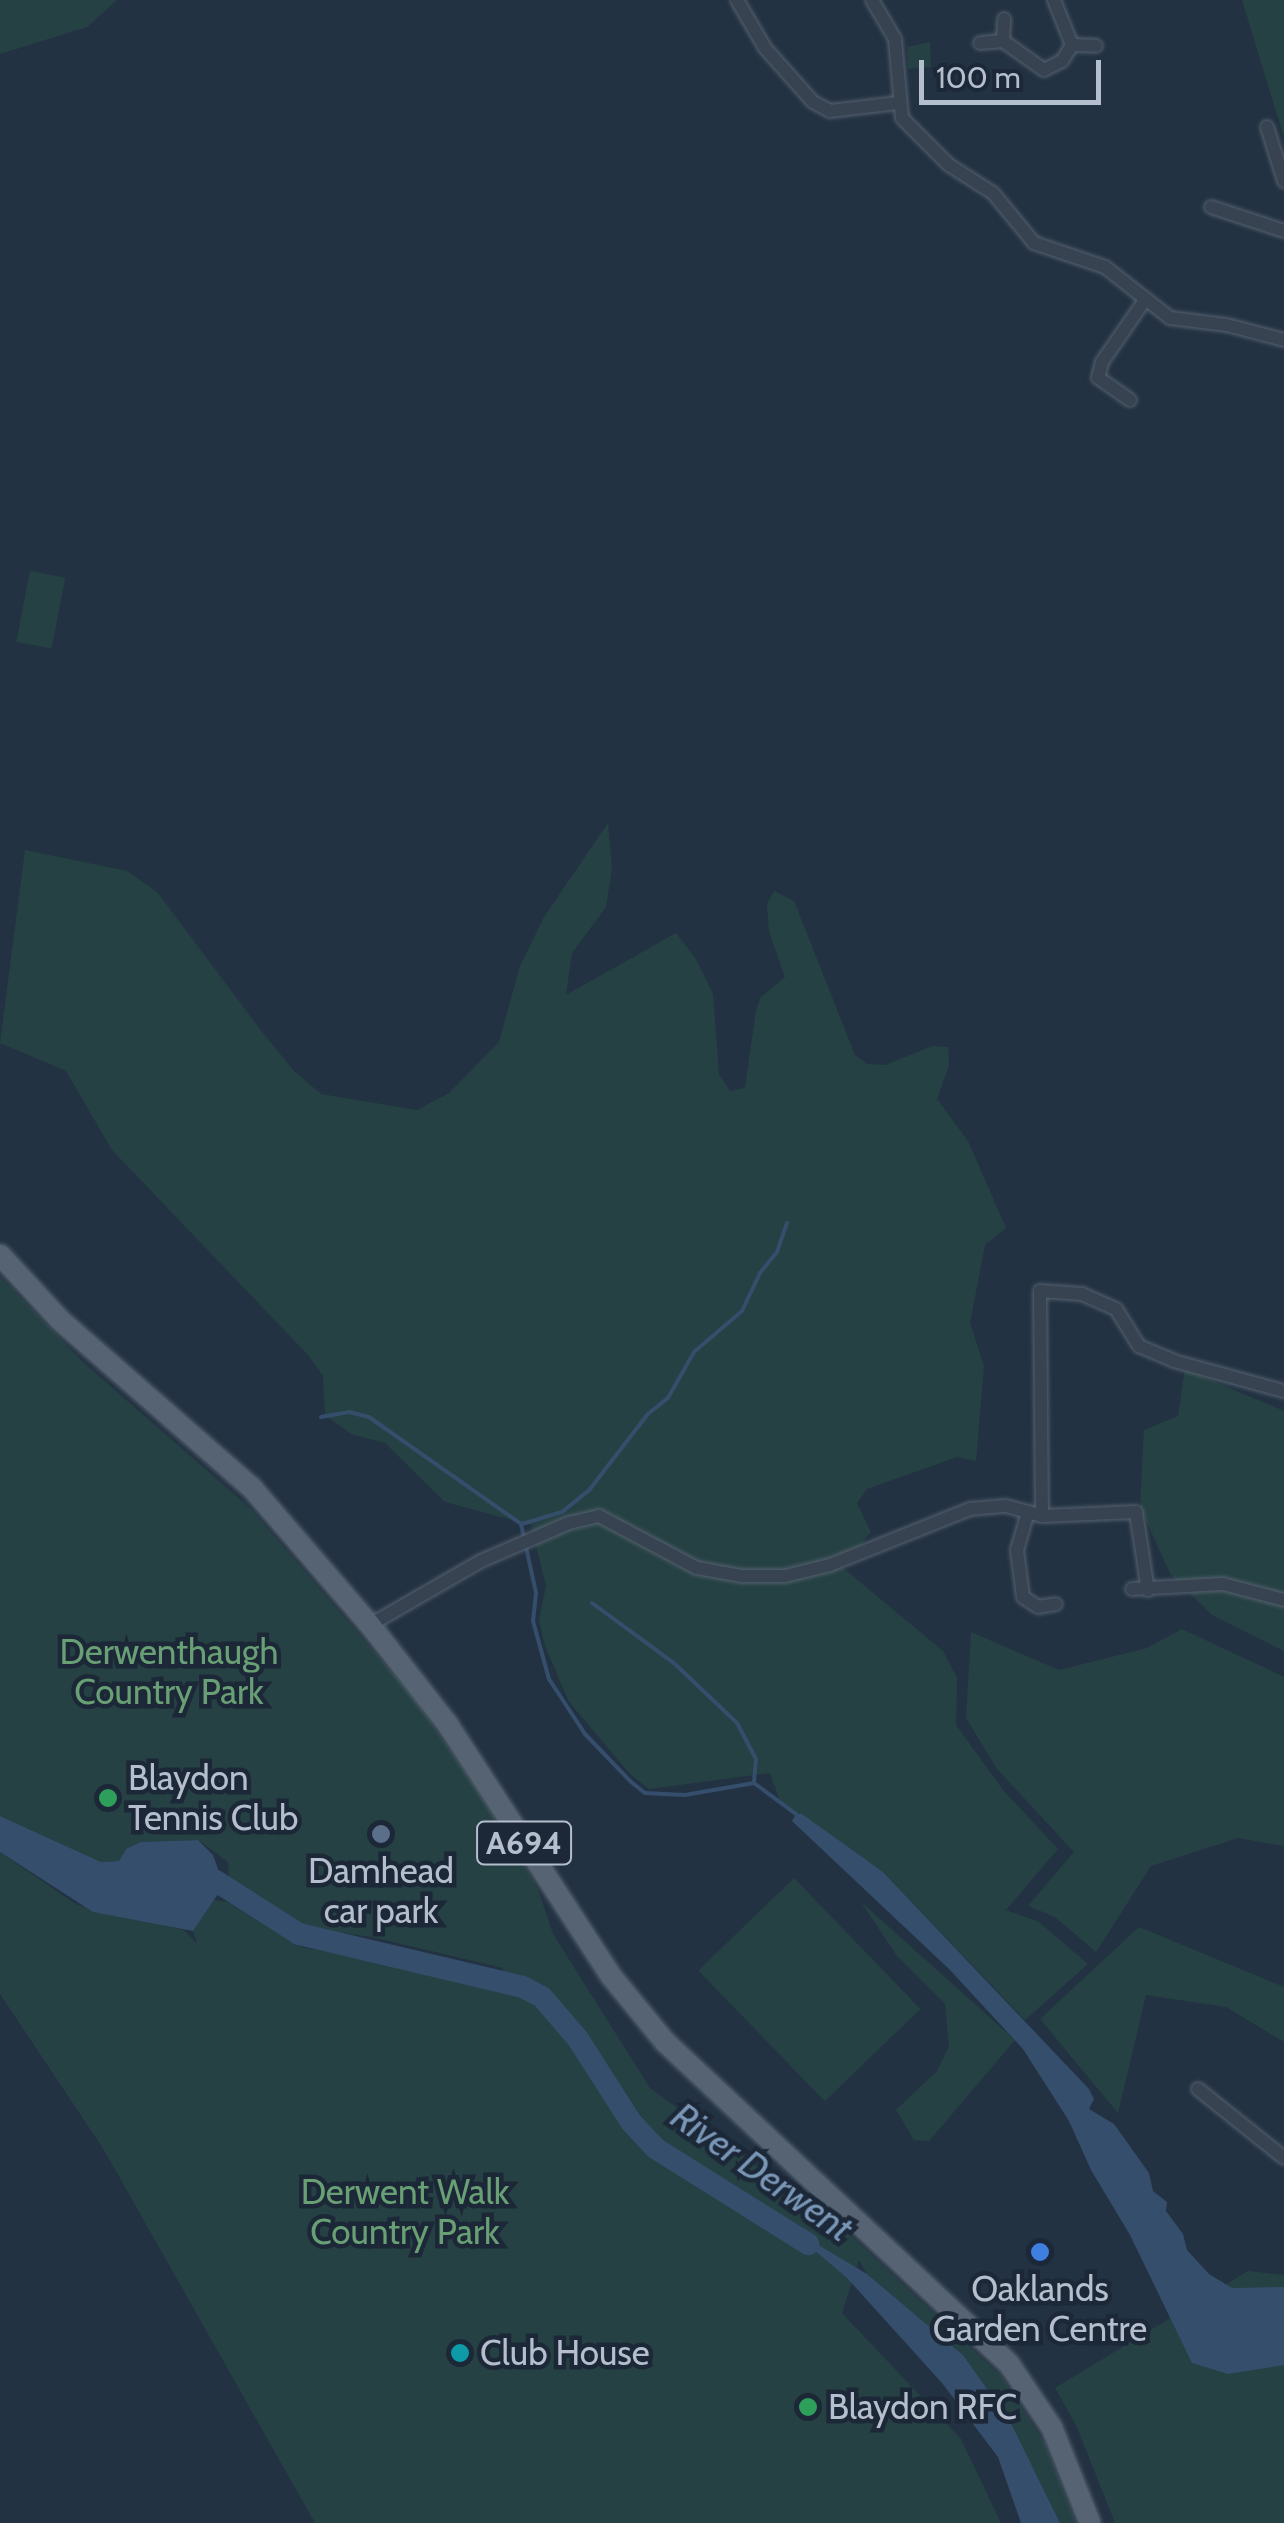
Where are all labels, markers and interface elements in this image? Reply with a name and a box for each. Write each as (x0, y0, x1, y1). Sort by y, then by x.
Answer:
scale bar (924, 40, 1106, 102)
text: 100 m (936, 59, 1021, 96)
park label: Derwenthaugh Country Park (60, 1631, 278, 1713)
place label: Blaydon Tennis Club (128, 1757, 298, 1839)
marker: Blaydon Tennis Club (97, 1787, 119, 1809)
road number: A694 (474, 1816, 574, 1870)
marker: Damhead car park (370, 1823, 392, 1845)
place label: Damhead car park (308, 1850, 454, 1932)
water label: River Derwent (663, 2093, 861, 2251)
park label: Derwent Walk Country Park (301, 2171, 509, 2253)
marker: Oaklands Garden Centre (1029, 2241, 1051, 2263)
place label: Oaklands Garden Centre (933, 2268, 1147, 2350)
place label: Club House (480, 2332, 650, 2374)
marker: Club House (449, 2342, 471, 2364)
place label: Blaydon RFC (828, 2386, 1017, 2428)
marker: Blaydon RFC (797, 2396, 819, 2418)

